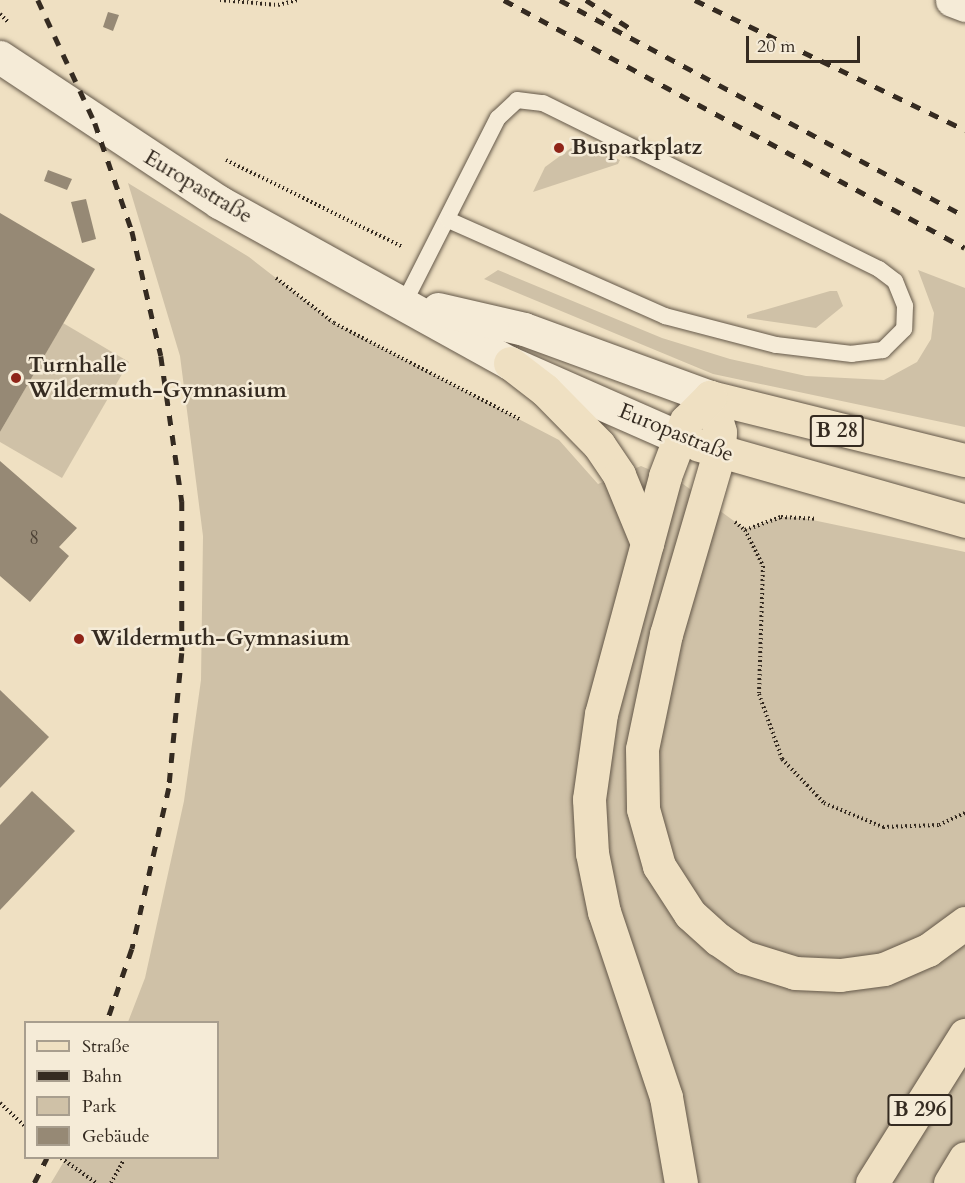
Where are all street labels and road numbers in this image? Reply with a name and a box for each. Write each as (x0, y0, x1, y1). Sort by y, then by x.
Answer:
street label: Europastraße (139, 144, 257, 230)
street label: Europastraße (615, 398, 737, 468)
road number: B 28 (808, 413, 866, 449)
road number: B 296 (887, 1092, 953, 1128)

